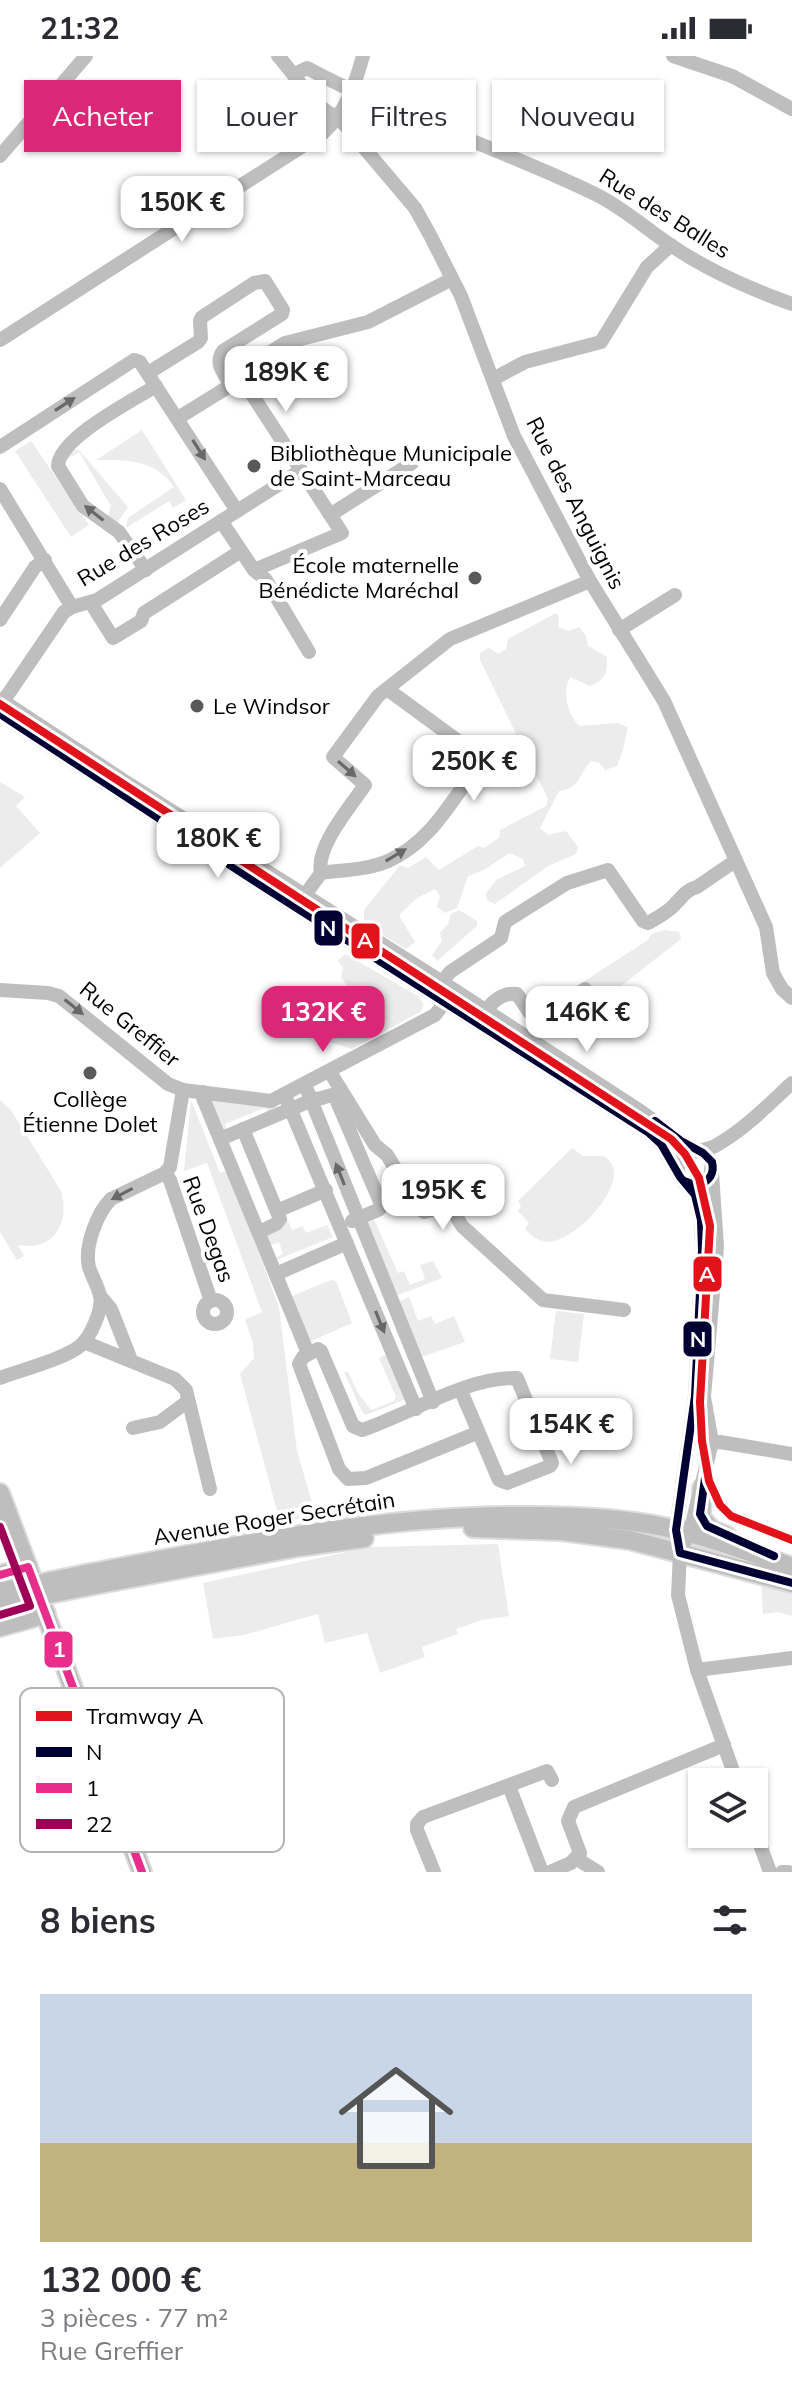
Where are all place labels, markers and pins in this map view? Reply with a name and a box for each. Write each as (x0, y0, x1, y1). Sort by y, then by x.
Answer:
pin: 150K € (117, 176, 247, 244)
pin: 189K € (221, 346, 351, 414)
place label: Bibliothèque Municipale de Saint-Marceau (270, 439, 512, 492)
marker: Bibliothèque Municipale de Saint-Marceau (245, 457, 263, 475)
place label: École maternelle Bénédicte Maréchal (258, 551, 459, 604)
marker: École maternelle Bénédicte Maréchal (466, 569, 484, 587)
place label: Le Windsor (213, 692, 330, 720)
marker: Le Windsor (188, 697, 206, 715)
pin: 250K € (409, 735, 539, 803)
pin: 180K € (153, 812, 283, 880)
pin: 132K € (258, 986, 388, 1054)
pin: 146K € (522, 986, 652, 1054)
marker: Collège Étienne Dolet (81, 1064, 99, 1082)
place label: Collège Étienne Dolet (22, 1085, 158, 1138)
pin: 195K € (378, 1164, 508, 1232)
pin: 154K € (506, 1398, 636, 1466)

